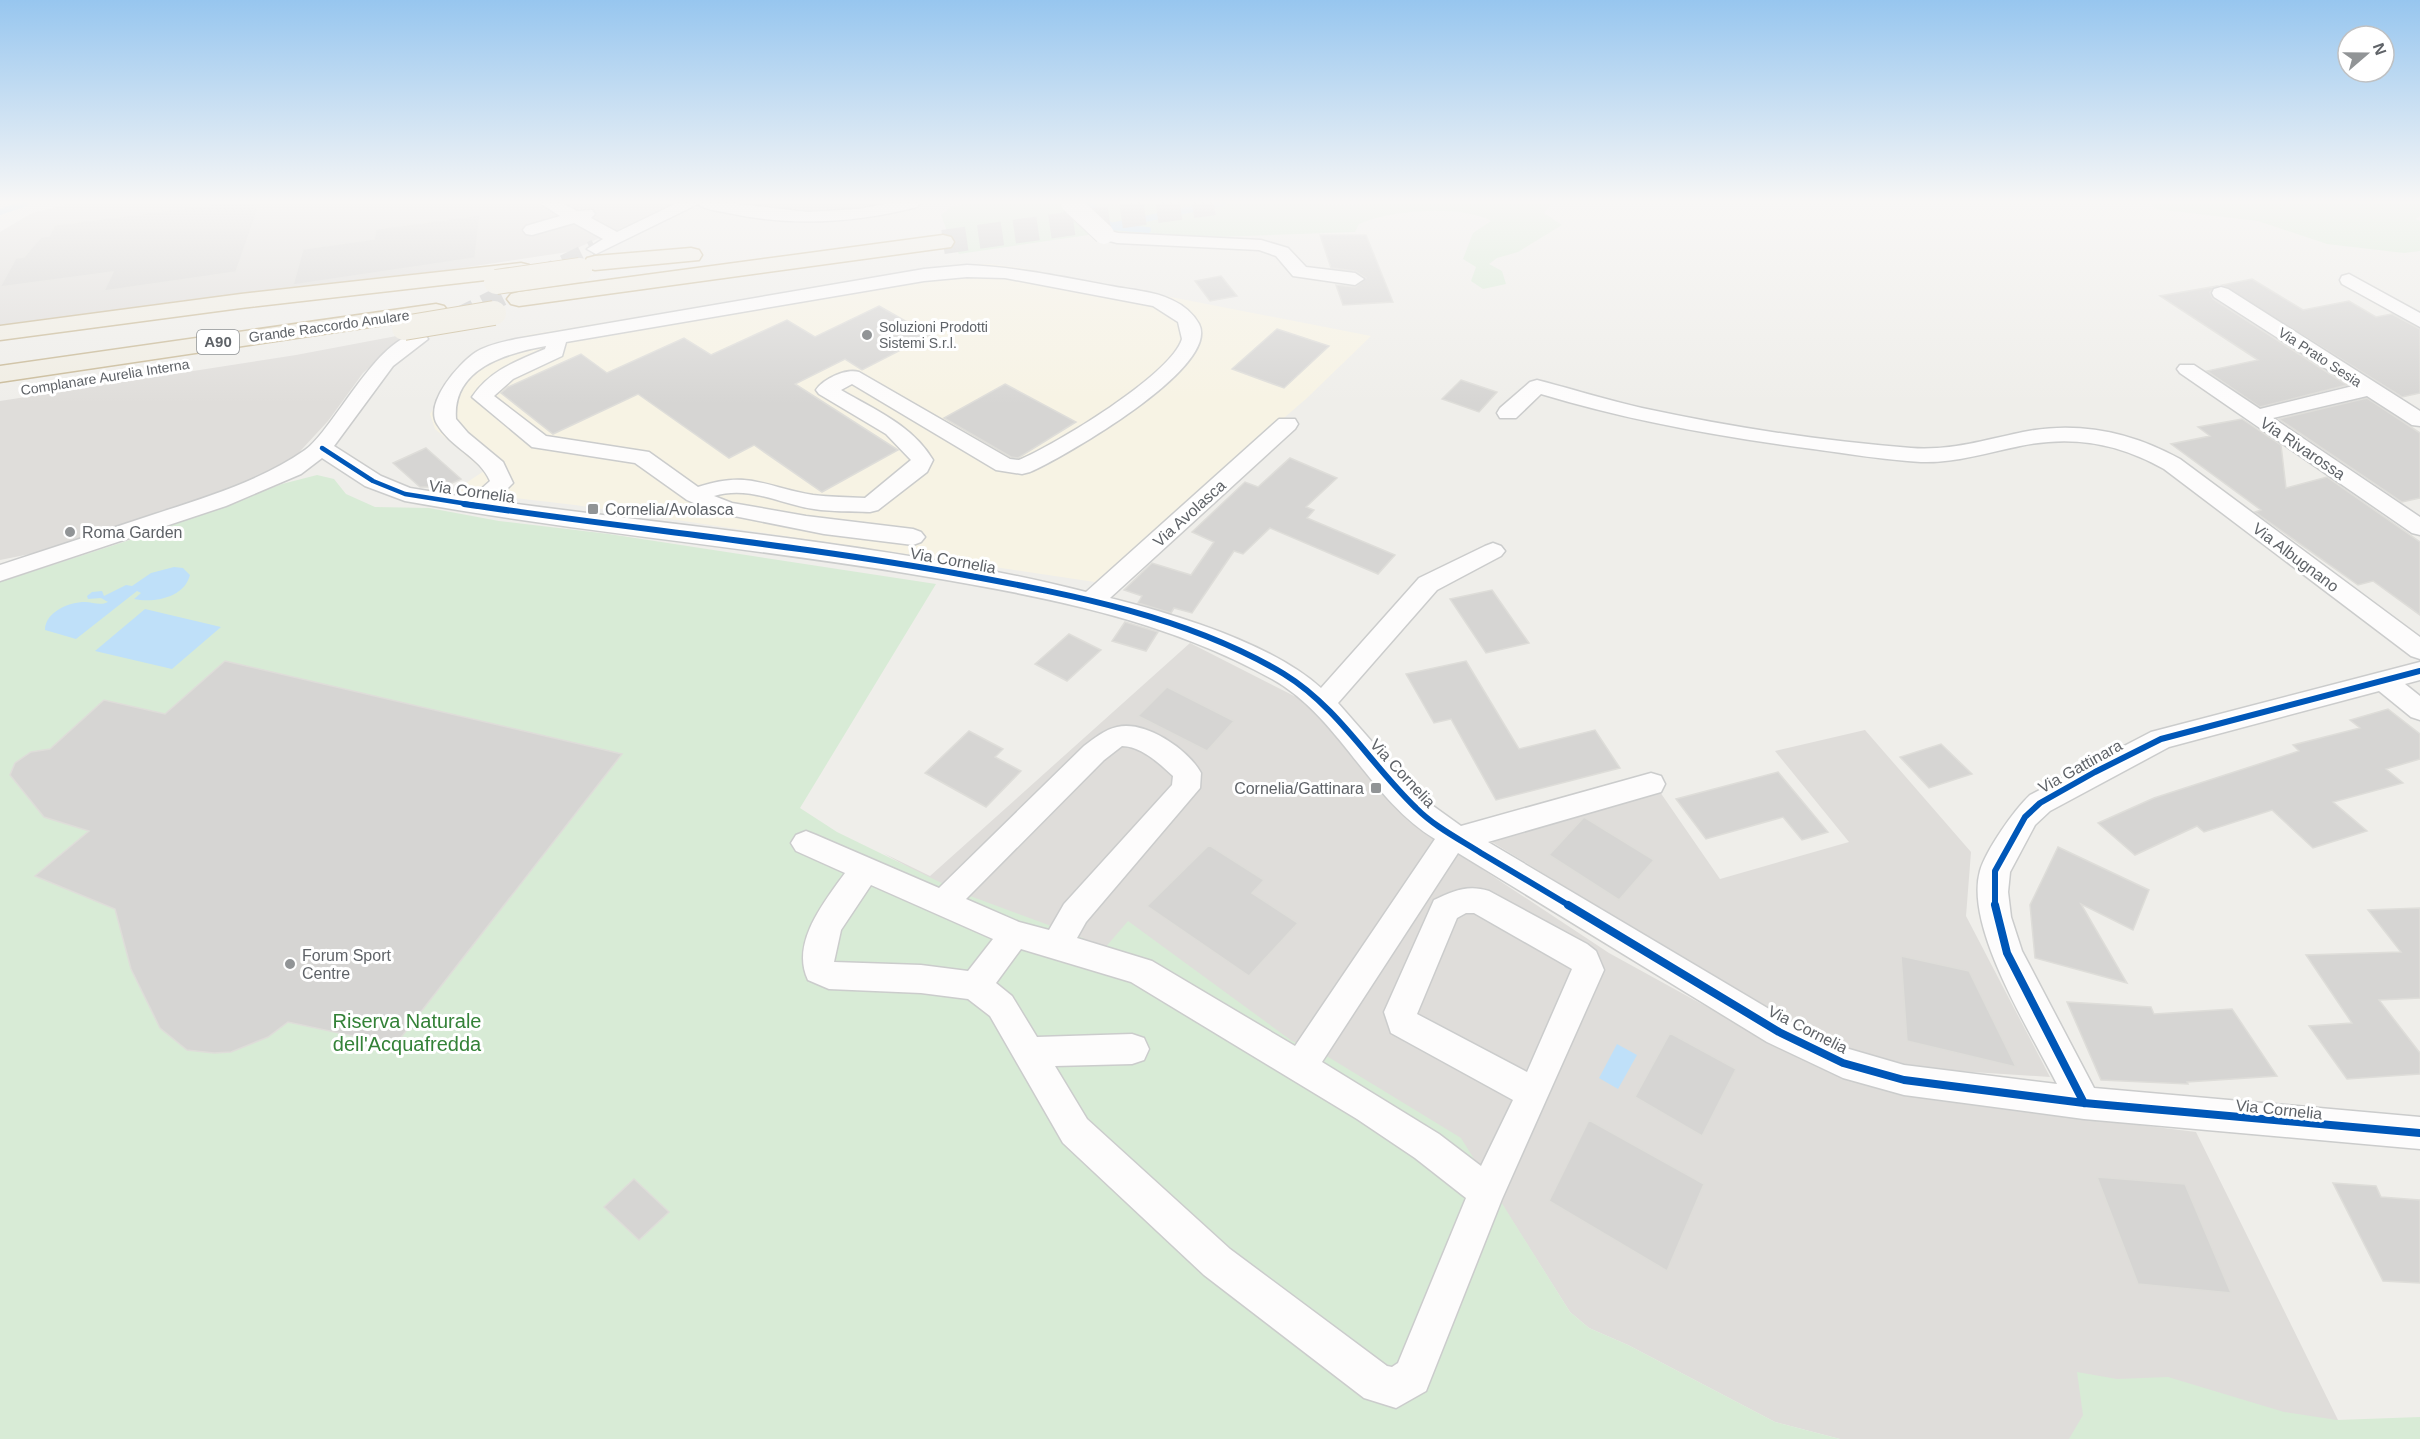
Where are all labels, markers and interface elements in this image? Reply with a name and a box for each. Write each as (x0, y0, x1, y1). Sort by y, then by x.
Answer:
north arrow (2336, 24, 2396, 84)
text: N (2370, 41, 2390, 57)
street label: Grande Raccordo Anulare (248, 307, 410, 345)
place label: Soluzioni Prodotti Sistemi S.r.l. (879, 319, 988, 351)
street label: Via Prato Sesia (2275, 324, 2365, 390)
marker: Soluzioni Prodotti Sistemi S.r.l. (860, 328, 874, 342)
road number: A90 (197, 330, 239, 354)
street label: Complanare Aurelia Interna (20, 356, 191, 398)
street label: Via Rivarossa (2257, 414, 2348, 483)
street label: Via Cornelia (428, 477, 516, 506)
street label: Via Avolasca (1150, 477, 1229, 550)
place label: Cornelia/Avolasca (605, 501, 734, 518)
marker: Cornelia/Avolasca (586, 502, 600, 516)
street label: Via Albugnano (2249, 520, 2342, 595)
place label: Roma Garden (82, 524, 183, 541)
marker: Roma Garden (63, 525, 77, 539)
street label: Via Cornelia (909, 545, 997, 576)
street label: Via Cornelia (1367, 736, 1439, 811)
street label: Via Gattinara (2035, 736, 2125, 796)
place label: Cornelia/Gattinara (1234, 780, 1364, 797)
marker: Cornelia/Gattinara (1369, 781, 1383, 795)
place label: Forum Sport Centre (302, 947, 391, 982)
marker: Forum Sport Centre (283, 957, 297, 971)
street label: Via Cornelia (1765, 1002, 1850, 1057)
park label: Riserva Naturale dell'Acquafredda (333, 1010, 482, 1055)
street label: Via Cornelia (2235, 1097, 2323, 1123)

